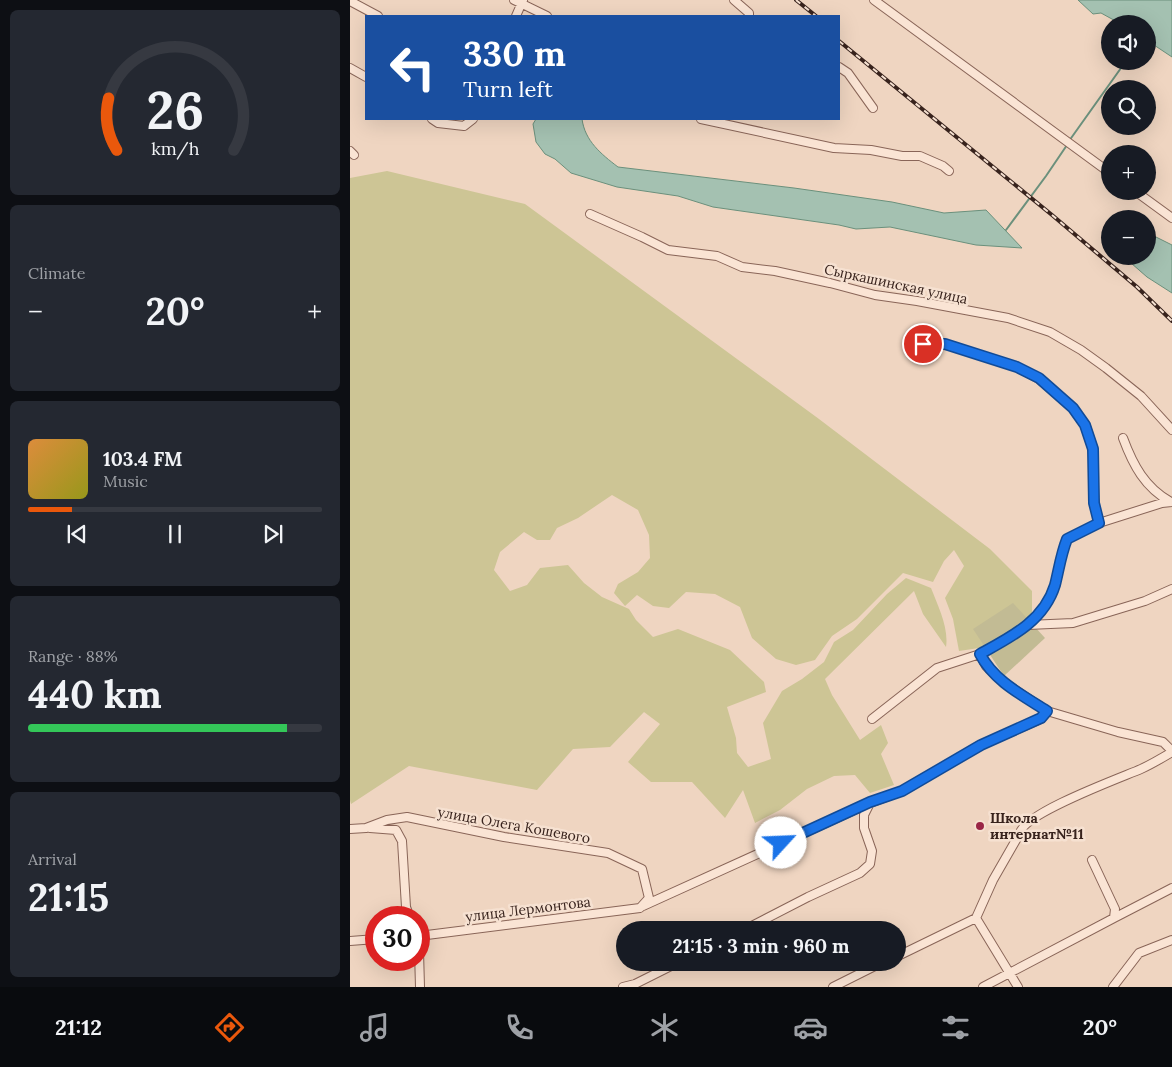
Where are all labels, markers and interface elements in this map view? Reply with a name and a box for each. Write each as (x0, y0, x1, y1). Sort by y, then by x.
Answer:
map controls (1101, 15, 1156, 265)
button: sound (1101, 15, 1156, 70)
text: 330 m (463, 31, 566, 76)
icon: left (380, 35, 445, 100)
text: Turn left (463, 75, 553, 103)
text: 26 (146, 77, 204, 143)
button: search (1101, 80, 1156, 135)
text: km/h (151, 137, 199, 160)
button: + (1101, 145, 1156, 200)
button: − (1101, 210, 1156, 265)
street label: Сыркашинская улица (823, 260, 969, 308)
text: Climate (28, 263, 85, 283)
text: 20° (146, 287, 204, 335)
text: − (28, 294, 43, 330)
text: + (307, 294, 322, 330)
pin (902, 323, 944, 365)
icon: arrive (909, 330, 937, 358)
text: 103.4 FM (103, 447, 183, 471)
text: Music (103, 471, 148, 491)
icon: previous (63, 520, 91, 548)
icon: pause (161, 520, 189, 548)
icon: next (259, 520, 287, 548)
text: Range · 88% (28, 646, 118, 666)
text: 440 km (28, 670, 162, 718)
street label: улица Олега Кошевого (436, 803, 592, 847)
place label: Школа интернат№11 (990, 809, 1084, 843)
position arrow (754, 816, 806, 868)
marker: Школа интернат№11 (974, 820, 986, 832)
text: Arrival (28, 849, 77, 869)
text: 21:15 (28, 873, 109, 921)
street label: улица Лермонтова (464, 892, 592, 926)
speed limit sign: 30 (365, 906, 430, 971)
text: 21:15 · 3 min · 960 m (672, 934, 850, 958)
icon: directions (212, 1010, 247, 1045)
icon: music (357, 1010, 392, 1045)
icon: phone (502, 1010, 537, 1045)
icon: climate (647, 1010, 682, 1045)
icon: car (793, 1010, 828, 1045)
icon: filters (938, 1010, 973, 1045)
text: 21:12 (55, 1013, 102, 1041)
text: 20° (1083, 1013, 1117, 1041)

